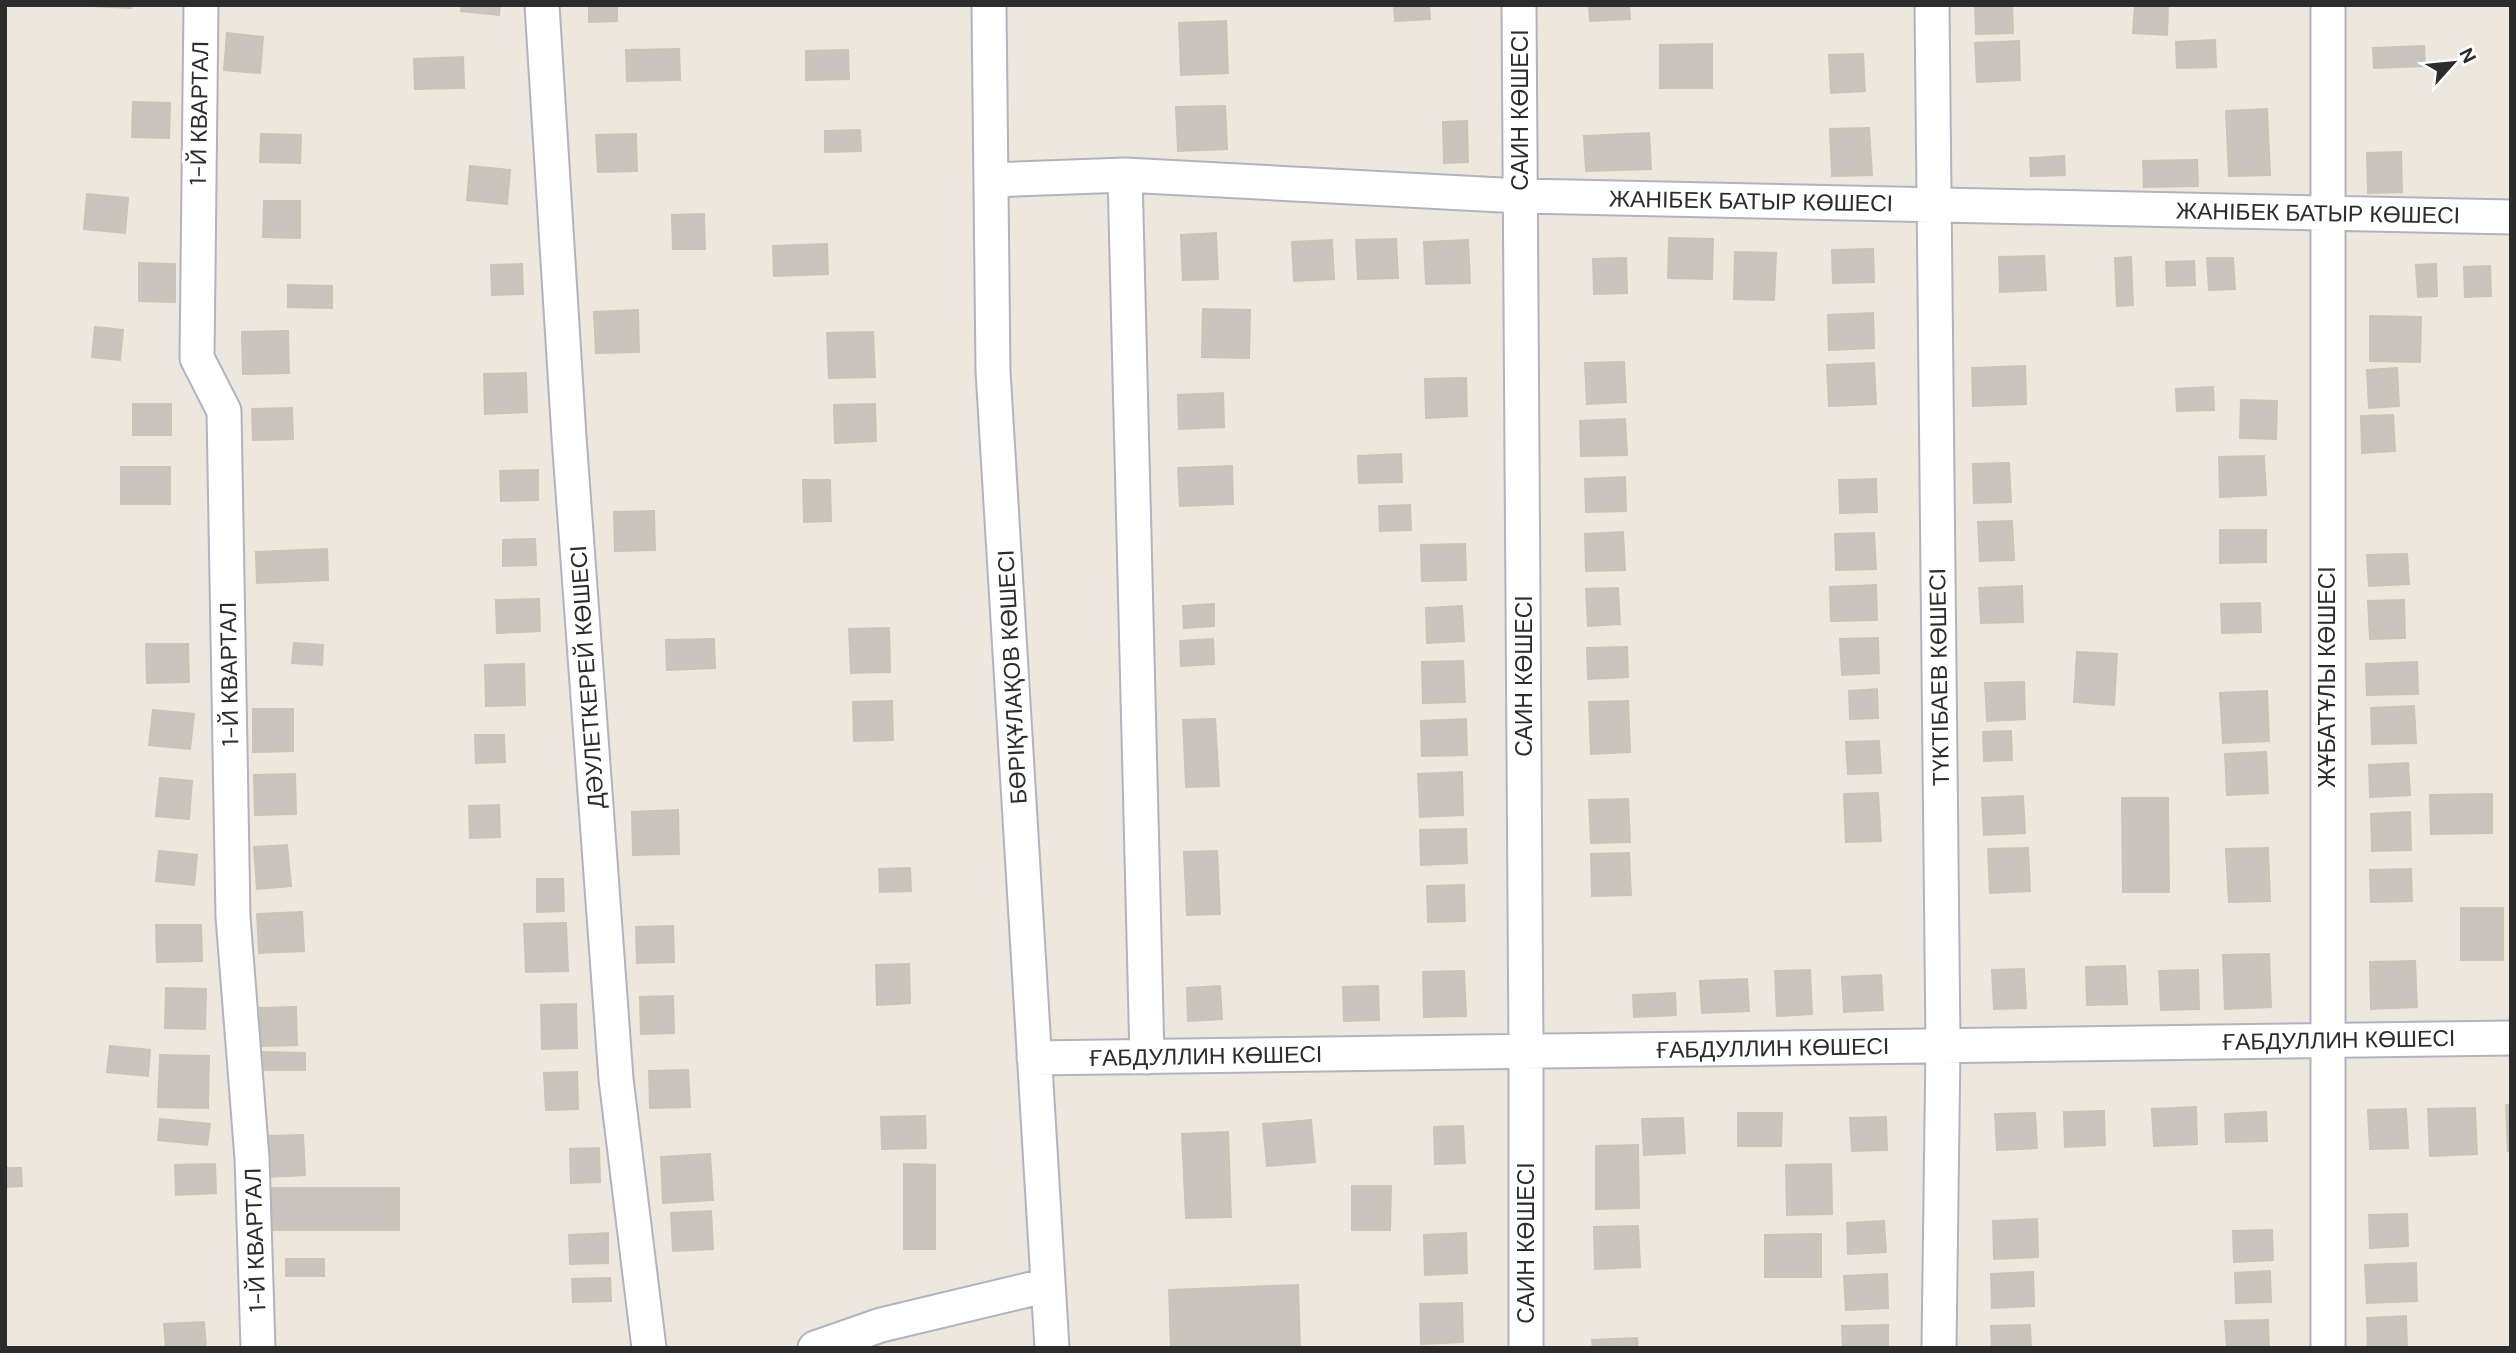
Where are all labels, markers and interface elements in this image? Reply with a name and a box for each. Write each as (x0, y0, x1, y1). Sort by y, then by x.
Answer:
north arrow (2418, 28, 2488, 98)
street label: САИН КӨШЕСІ (1505, 29, 1535, 191)
street label: 1-Й КВАРТАЛ (183, 41, 215, 185)
text: N (2453, 44, 2482, 67)
street label: ЖАНІБЕК БАТЫР КӨШЕСІ (1609, 184, 1893, 218)
street label: ЖАНІБЕК БАТЫР КӨШЕСІ (2176, 196, 2460, 230)
street label: ДӘУЛЕТКЕРЕЙ КӨШЕСІ (563, 544, 611, 810)
street label: БӨРІҚҰЛАҚОВ КӨШЕСІ (990, 549, 1034, 805)
street label: ЖҰБАТҰЛЫ КӨШЕСІ (2312, 566, 2342, 788)
street label: ТҮКТІБАЕВ КӨШЕСІ (1922, 568, 1956, 786)
street label: САИН КӨШЕСІ (1509, 595, 1539, 757)
street label: 1-Й КВАРТАЛ (213, 602, 245, 746)
street label: ҒАБДУЛЛИН КӨШЕСІ (2221, 1023, 2456, 1057)
street label: ҒАБДУЛЛИН КӨШЕСІ (1655, 1031, 1890, 1065)
street label: ҒАБДУЛЛИН КӨШЕСІ (1088, 1039, 1323, 1073)
street label: САИН КӨШЕСІ (1511, 1162, 1541, 1324)
street label: 1-Й КВАРТАЛ (237, 1167, 273, 1313)

